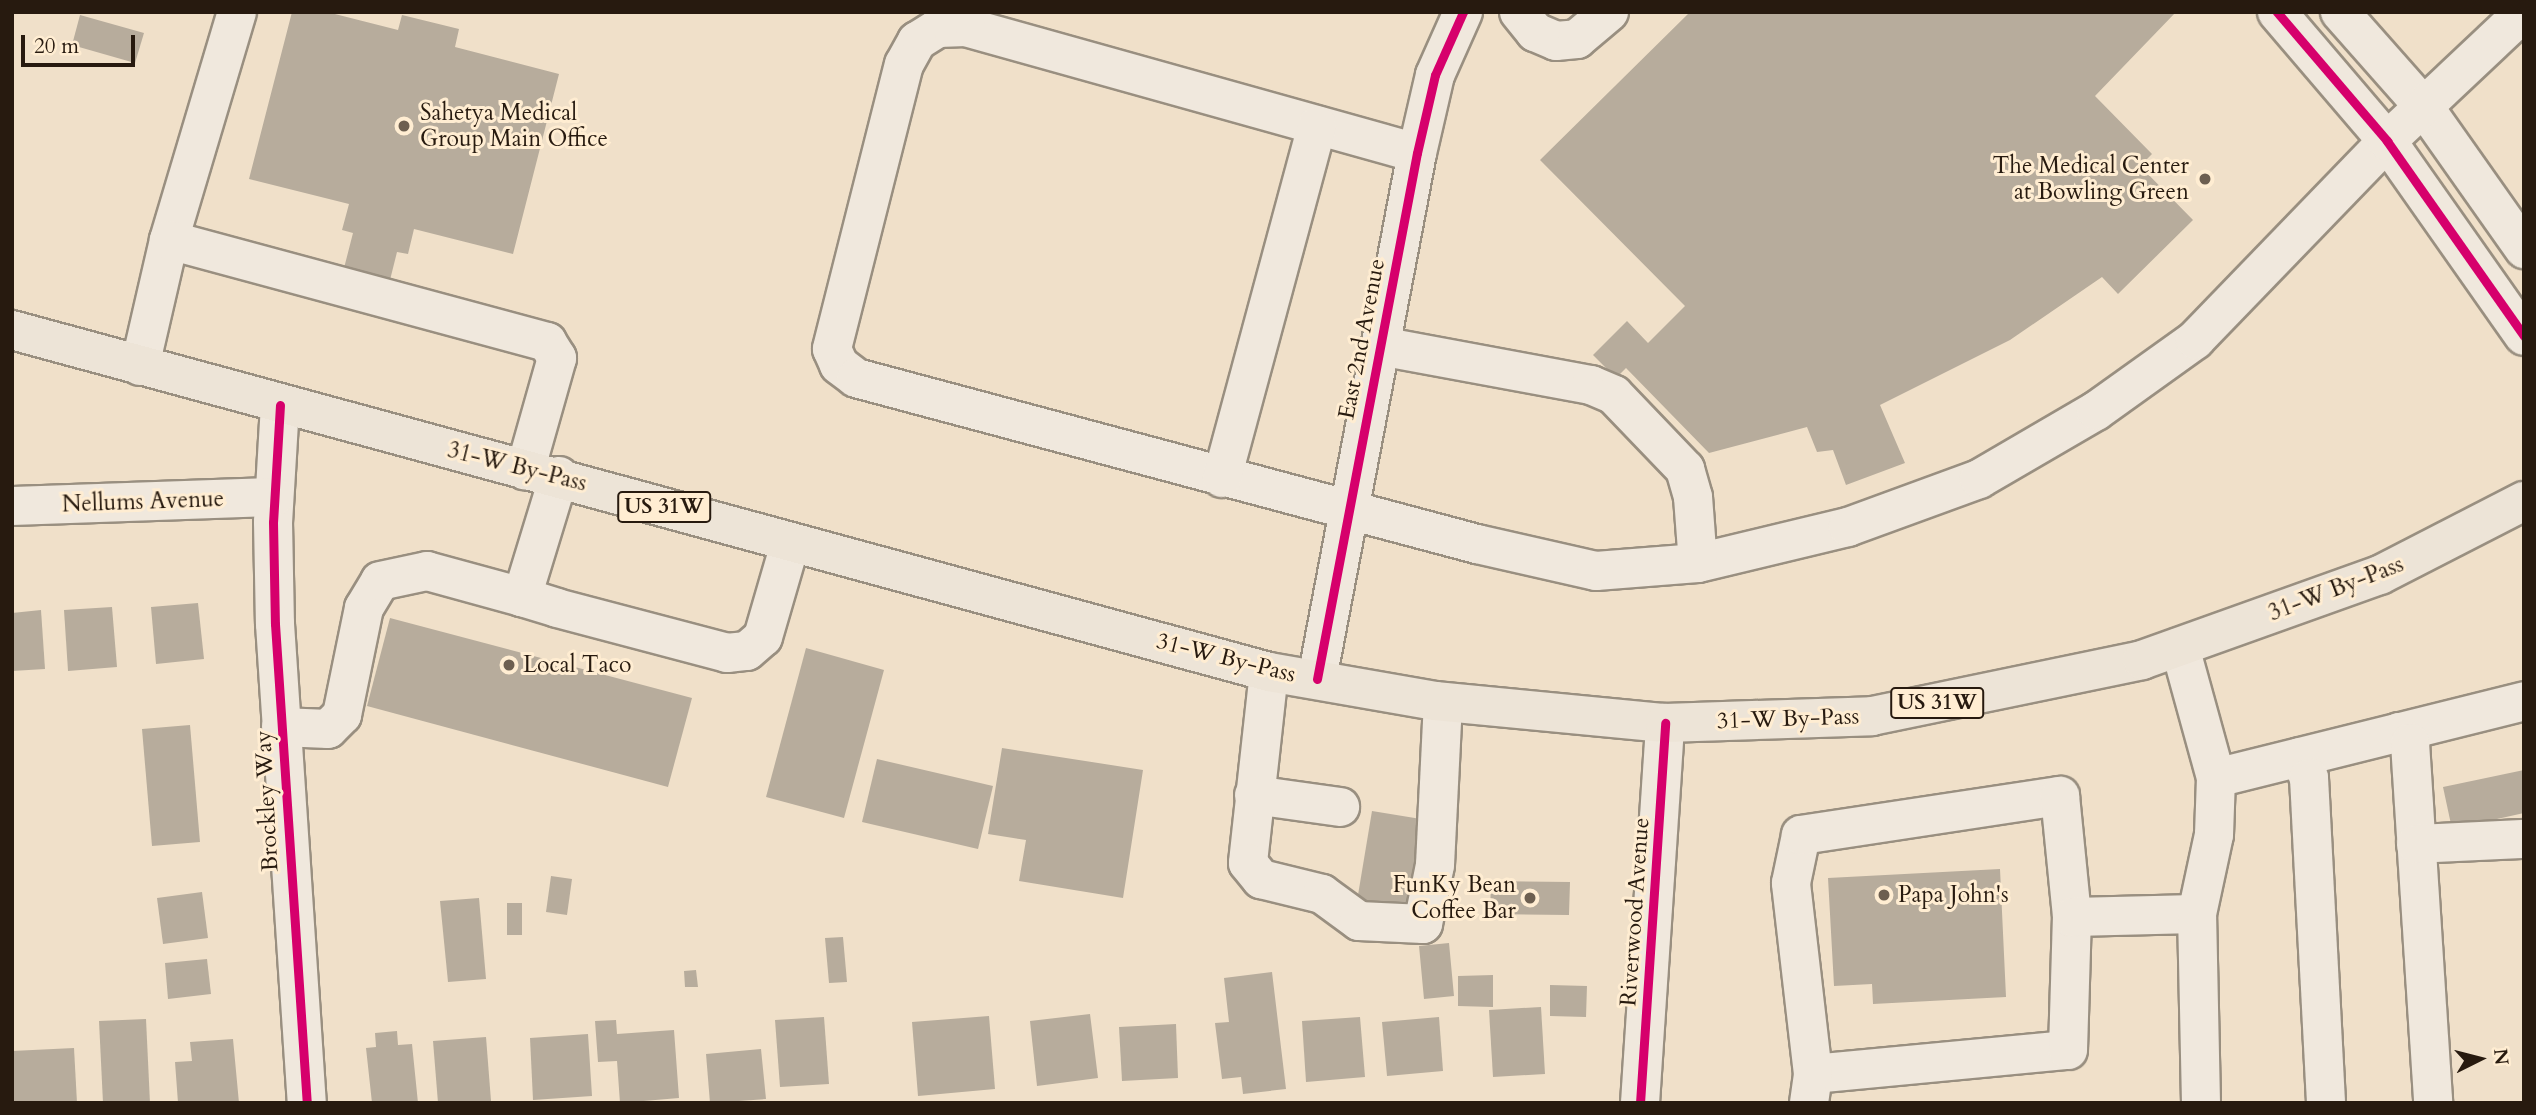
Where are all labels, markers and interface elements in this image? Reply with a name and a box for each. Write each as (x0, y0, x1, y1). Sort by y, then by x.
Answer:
scale bar (24, 21, 138, 65)
text: 20 m (34, 32, 79, 61)
place label: Sahetya Medical Group Main Office (420, 99, 608, 153)
marker: Sahetya Medical Group Main Office (394, 116, 414, 136)
place label: The Medical Center at Bowling Green (1992, 152, 2189, 206)
marker: The Medical Center at Bowling Green (2195, 169, 2215, 189)
street label: East 2nd Avenue (1333, 256, 1391, 422)
street label: 31-W By-Pass (445, 436, 589, 498)
street label: Nellums Avenue (61, 485, 225, 519)
road number: US 31W (617, 490, 711, 524)
street label: 31-W By-Pass (2265, 551, 2407, 627)
street label: 31-W By-Pass (1154, 627, 1298, 689)
place label: Local Taco (523, 651, 632, 679)
marker: Local Taco (501, 657, 517, 673)
road number: US 31W (1890, 686, 1984, 720)
street label: 31-W By-Pass (1716, 703, 1860, 735)
street label: Brockley Way (250, 730, 284, 872)
street label: Riverwood Avenue (1615, 817, 1655, 1007)
place label: FunKy Bean Coffee Bar (1393, 871, 1516, 925)
place label: Papa John's (1898, 881, 2009, 909)
marker: Papa John's (1876, 887, 1892, 903)
marker: FunKy Bean Coffee Bar (1522, 890, 1538, 906)
north arrow (2445, 1024, 2515, 1094)
text: N (2487, 1047, 2515, 1066)

